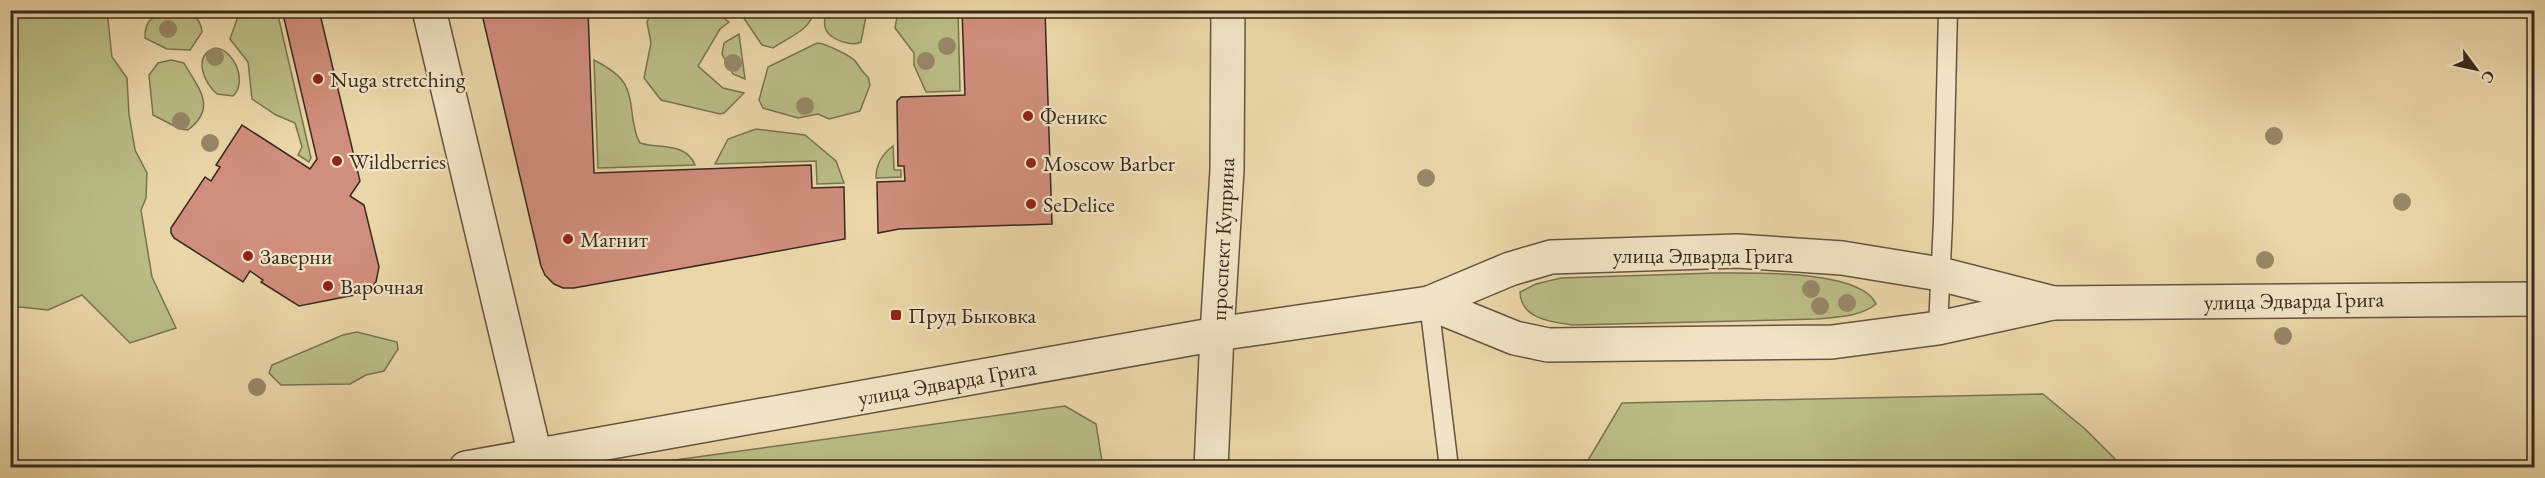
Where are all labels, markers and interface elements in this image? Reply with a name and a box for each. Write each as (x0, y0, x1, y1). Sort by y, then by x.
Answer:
north arrow (2446, 39, 2506, 99)
place label: Nuga stretching (330, 65, 466, 94)
text: С (2476, 66, 2500, 87)
marker: Nuga stretching (311, 72, 325, 86)
place label: Феникс (1040, 102, 1108, 131)
marker: Феникс (1021, 109, 1035, 123)
place label: Wildberries (349, 147, 446, 176)
place label: Moscow Barber (1043, 149, 1176, 178)
marker: Wildberries (330, 154, 344, 168)
marker: Moscow Barber (1024, 156, 1038, 170)
street label: проспект Куприна (1204, 157, 1241, 321)
place label: SeDelice (1043, 190, 1115, 219)
marker: SeDelice (1024, 197, 1038, 211)
place label: Магнит (580, 225, 648, 254)
marker: Магнит (561, 232, 575, 246)
street label: улица Эдварда Грига (1613, 241, 1793, 270)
place label: Заверни (260, 242, 333, 271)
marker: Заверни (241, 249, 255, 263)
place label: Варочная (340, 272, 424, 301)
marker: Варочная (321, 279, 335, 293)
street label: улица Эдварда Грига (2204, 284, 2385, 317)
place label: Пруд Быковка (908, 301, 1036, 330)
marker: Пруд Быковка (889, 308, 903, 322)
street label: улица Эдварда Грига (856, 353, 1039, 412)

